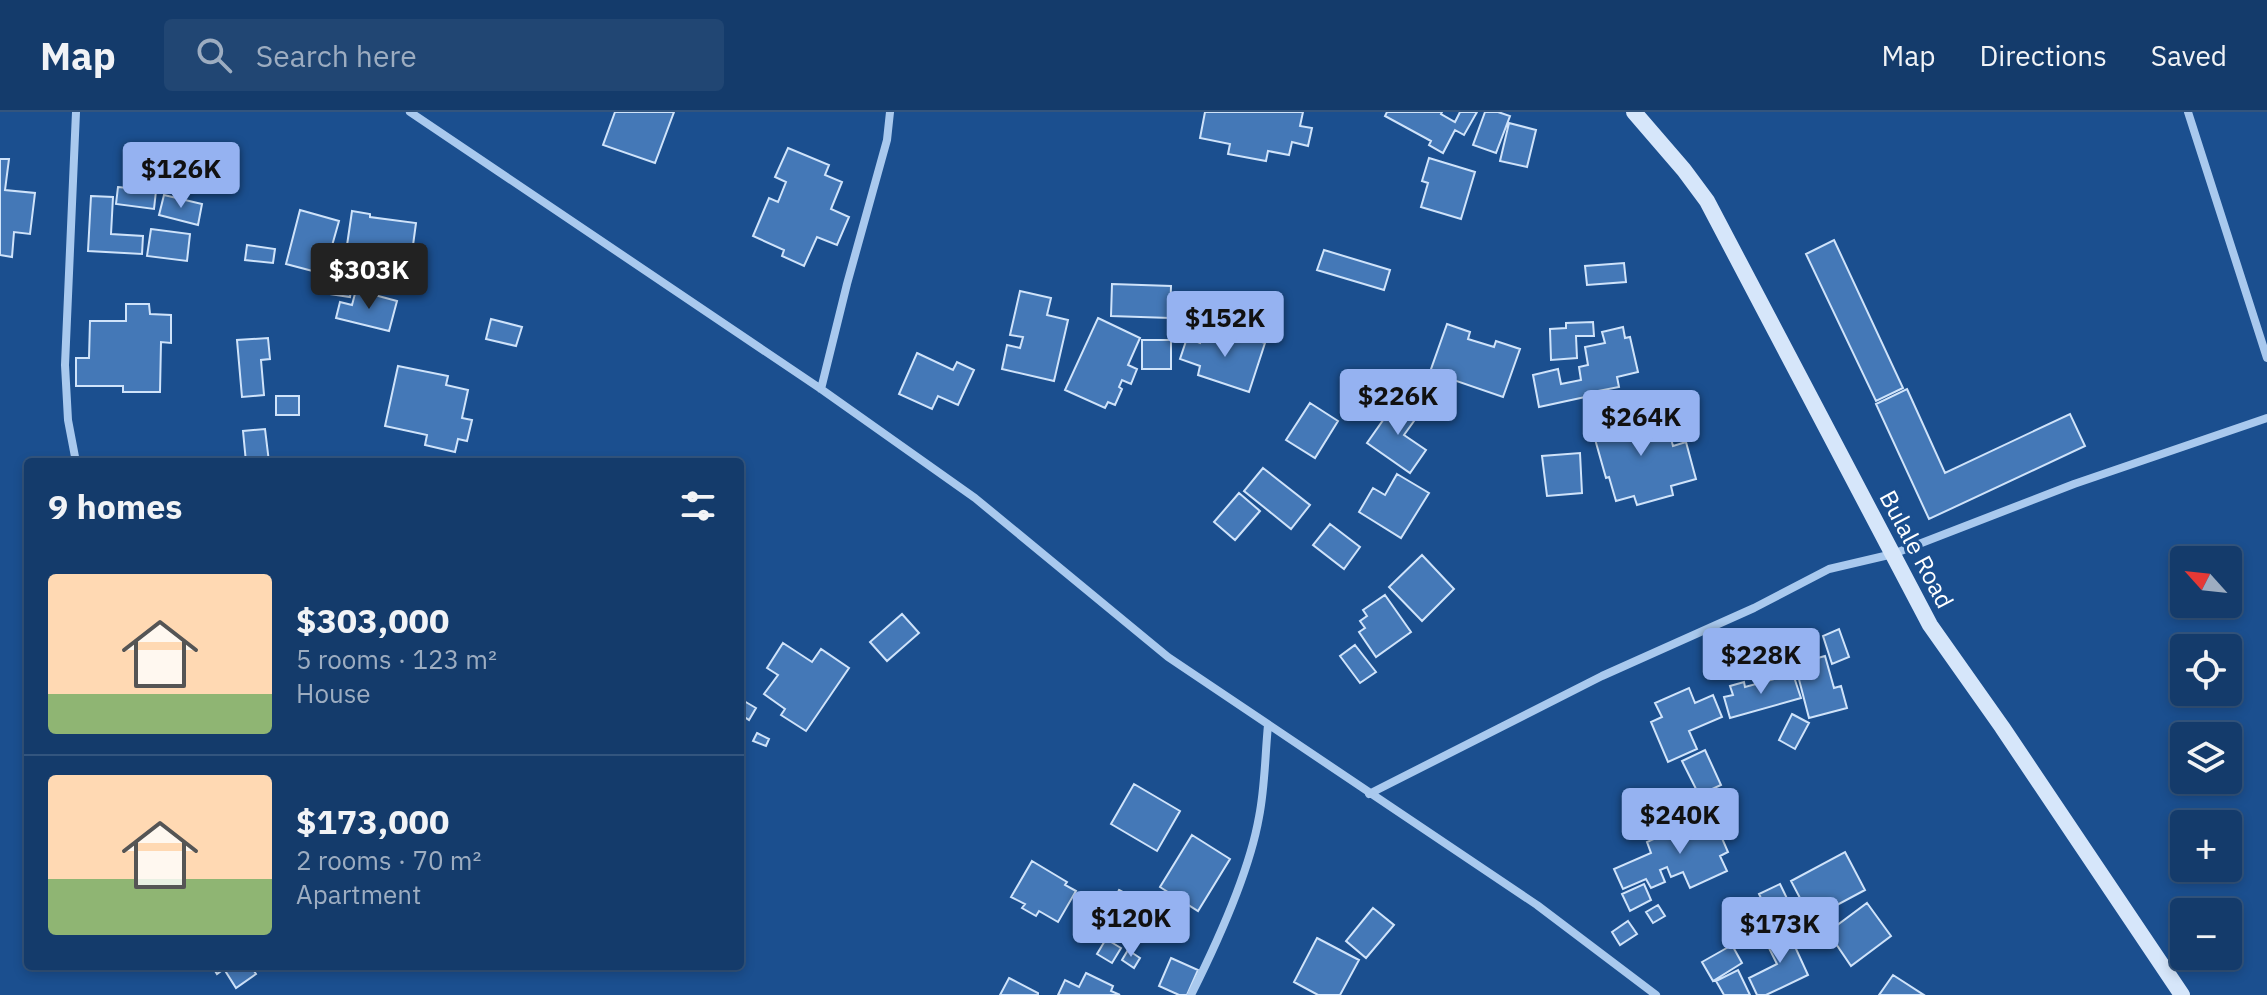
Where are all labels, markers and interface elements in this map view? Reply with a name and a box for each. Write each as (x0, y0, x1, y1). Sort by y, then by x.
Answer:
search box (164, 19, 724, 91)
text: Map (40, 31, 116, 80)
icon: search (192, 33, 236, 77)
text: Search here (256, 36, 417, 75)
text: Map (1881, 37, 1935, 74)
text: Directions (1979, 37, 2107, 74)
text: Saved (2151, 37, 2227, 74)
pin: $126K (125, 142, 237, 210)
text: $126K (141, 151, 221, 185)
pin: $303K (313, 243, 425, 311)
text: $303K (329, 252, 409, 286)
pin: $152K (1169, 291, 1281, 359)
text: $152K (1185, 300, 1265, 334)
pin: $226K (1342, 369, 1454, 437)
text: $226K (1358, 378, 1438, 412)
pin: $264K (1585, 390, 1697, 458)
text: $264K (1601, 399, 1681, 433)
text: 9 homes (48, 484, 183, 528)
icon: filters (676, 484, 720, 528)
street label: Bulale Road (1873, 484, 1961, 614)
north arrow (2170, 546, 2242, 618)
map controls (2170, 546, 2242, 970)
text: $303,000 (296, 598, 449, 642)
icon: home (112, 606, 208, 702)
pin: $228K (1705, 628, 1817, 696)
button: locate (2170, 634, 2242, 706)
text: $228K (1721, 637, 1801, 671)
text: 5 rooms · 123 m² (296, 642, 497, 676)
text: House (296, 676, 371, 710)
button: layers (2170, 722, 2242, 794)
pin: $240K (1624, 788, 1736, 856)
text: $240K (1640, 797, 1720, 831)
text: $173,000 (296, 799, 449, 843)
icon: home (112, 807, 208, 903)
button: + (2170, 810, 2242, 882)
text: 2 rooms · 70 m² (296, 843, 481, 877)
text: Apartment (296, 877, 421, 911)
pin: $120K (1075, 891, 1187, 959)
pin: $173K (1724, 897, 1836, 965)
button: − (2170, 898, 2242, 970)
text: $120K (1091, 900, 1171, 934)
text: $173K (1740, 906, 1820, 940)

